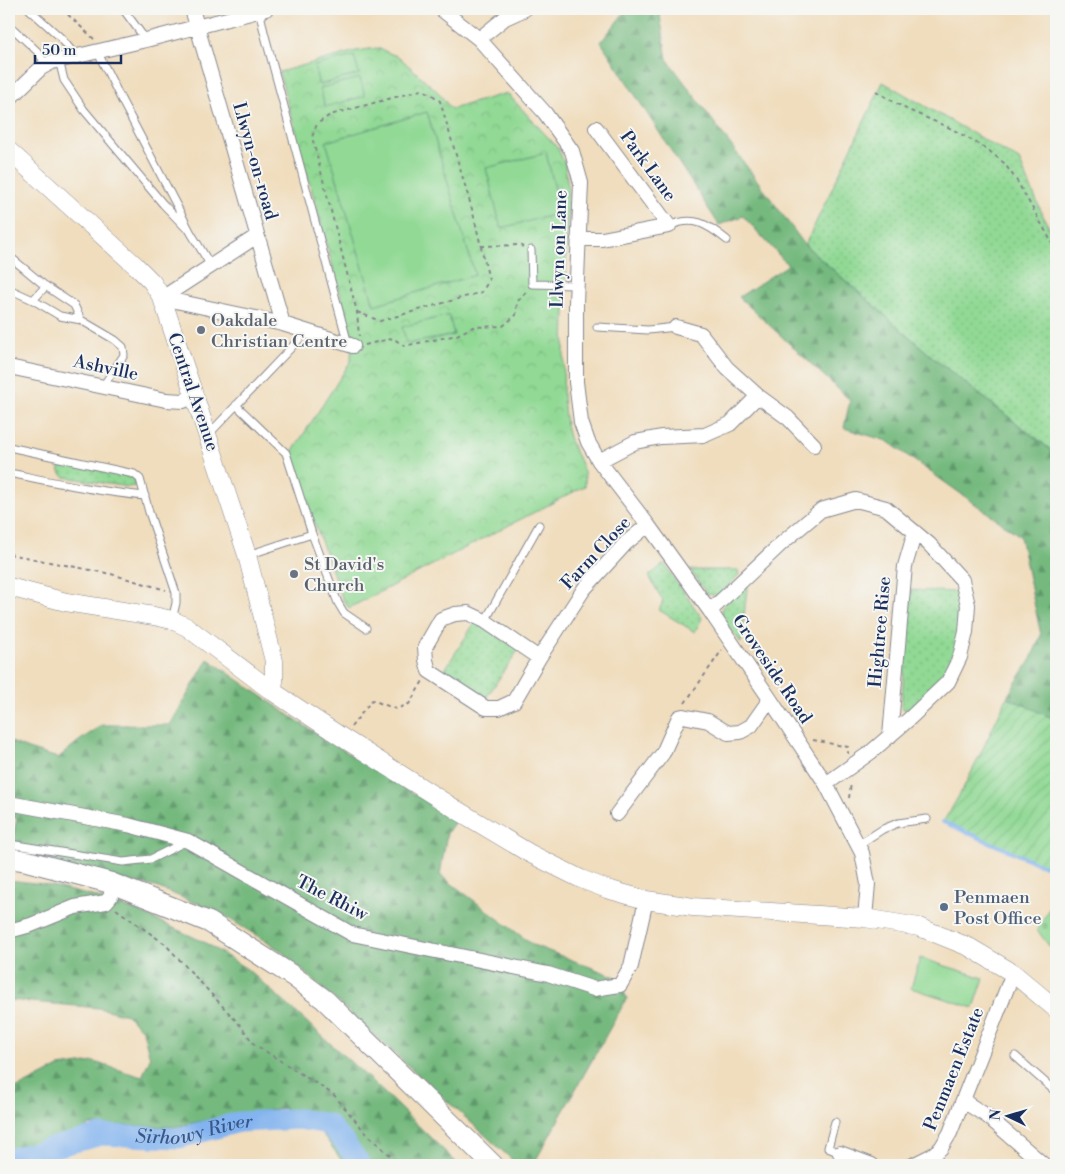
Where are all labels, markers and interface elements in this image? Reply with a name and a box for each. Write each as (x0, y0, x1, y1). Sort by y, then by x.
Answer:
scale bar (35, 32, 121, 64)
text: 50 m (42, 41, 76, 60)
street label: Llwyn-on-road (227, 100, 283, 223)
street label: Park Lane (615, 126, 681, 206)
street label: Llwyn on Lane (545, 190, 573, 308)
place label: Oakdale Christian Centre (211, 309, 347, 353)
marker: Oakdale Christian Centre (195, 324, 207, 336)
street label: Central Avenue (162, 330, 224, 454)
street label: Ashville (71, 350, 140, 386)
street label: Farm Close (556, 511, 636, 595)
place label: St David's Church (304, 553, 385, 597)
marker: St David's Church (288, 568, 300, 580)
street label: Hightree Rise (864, 575, 896, 689)
street label: Groveside Road (727, 610, 817, 729)
street label: The Rhiw (292, 870, 372, 926)
place label: Penmaen Post Office (954, 886, 1042, 930)
marker: Penmaen Post Office (938, 901, 950, 913)
street label: Penmaen Estate (919, 1004, 989, 1134)
north arrow (982, 1092, 1032, 1142)
water label: Sirhowy River (135, 1109, 254, 1150)
text: N (987, 1109, 1005, 1121)

